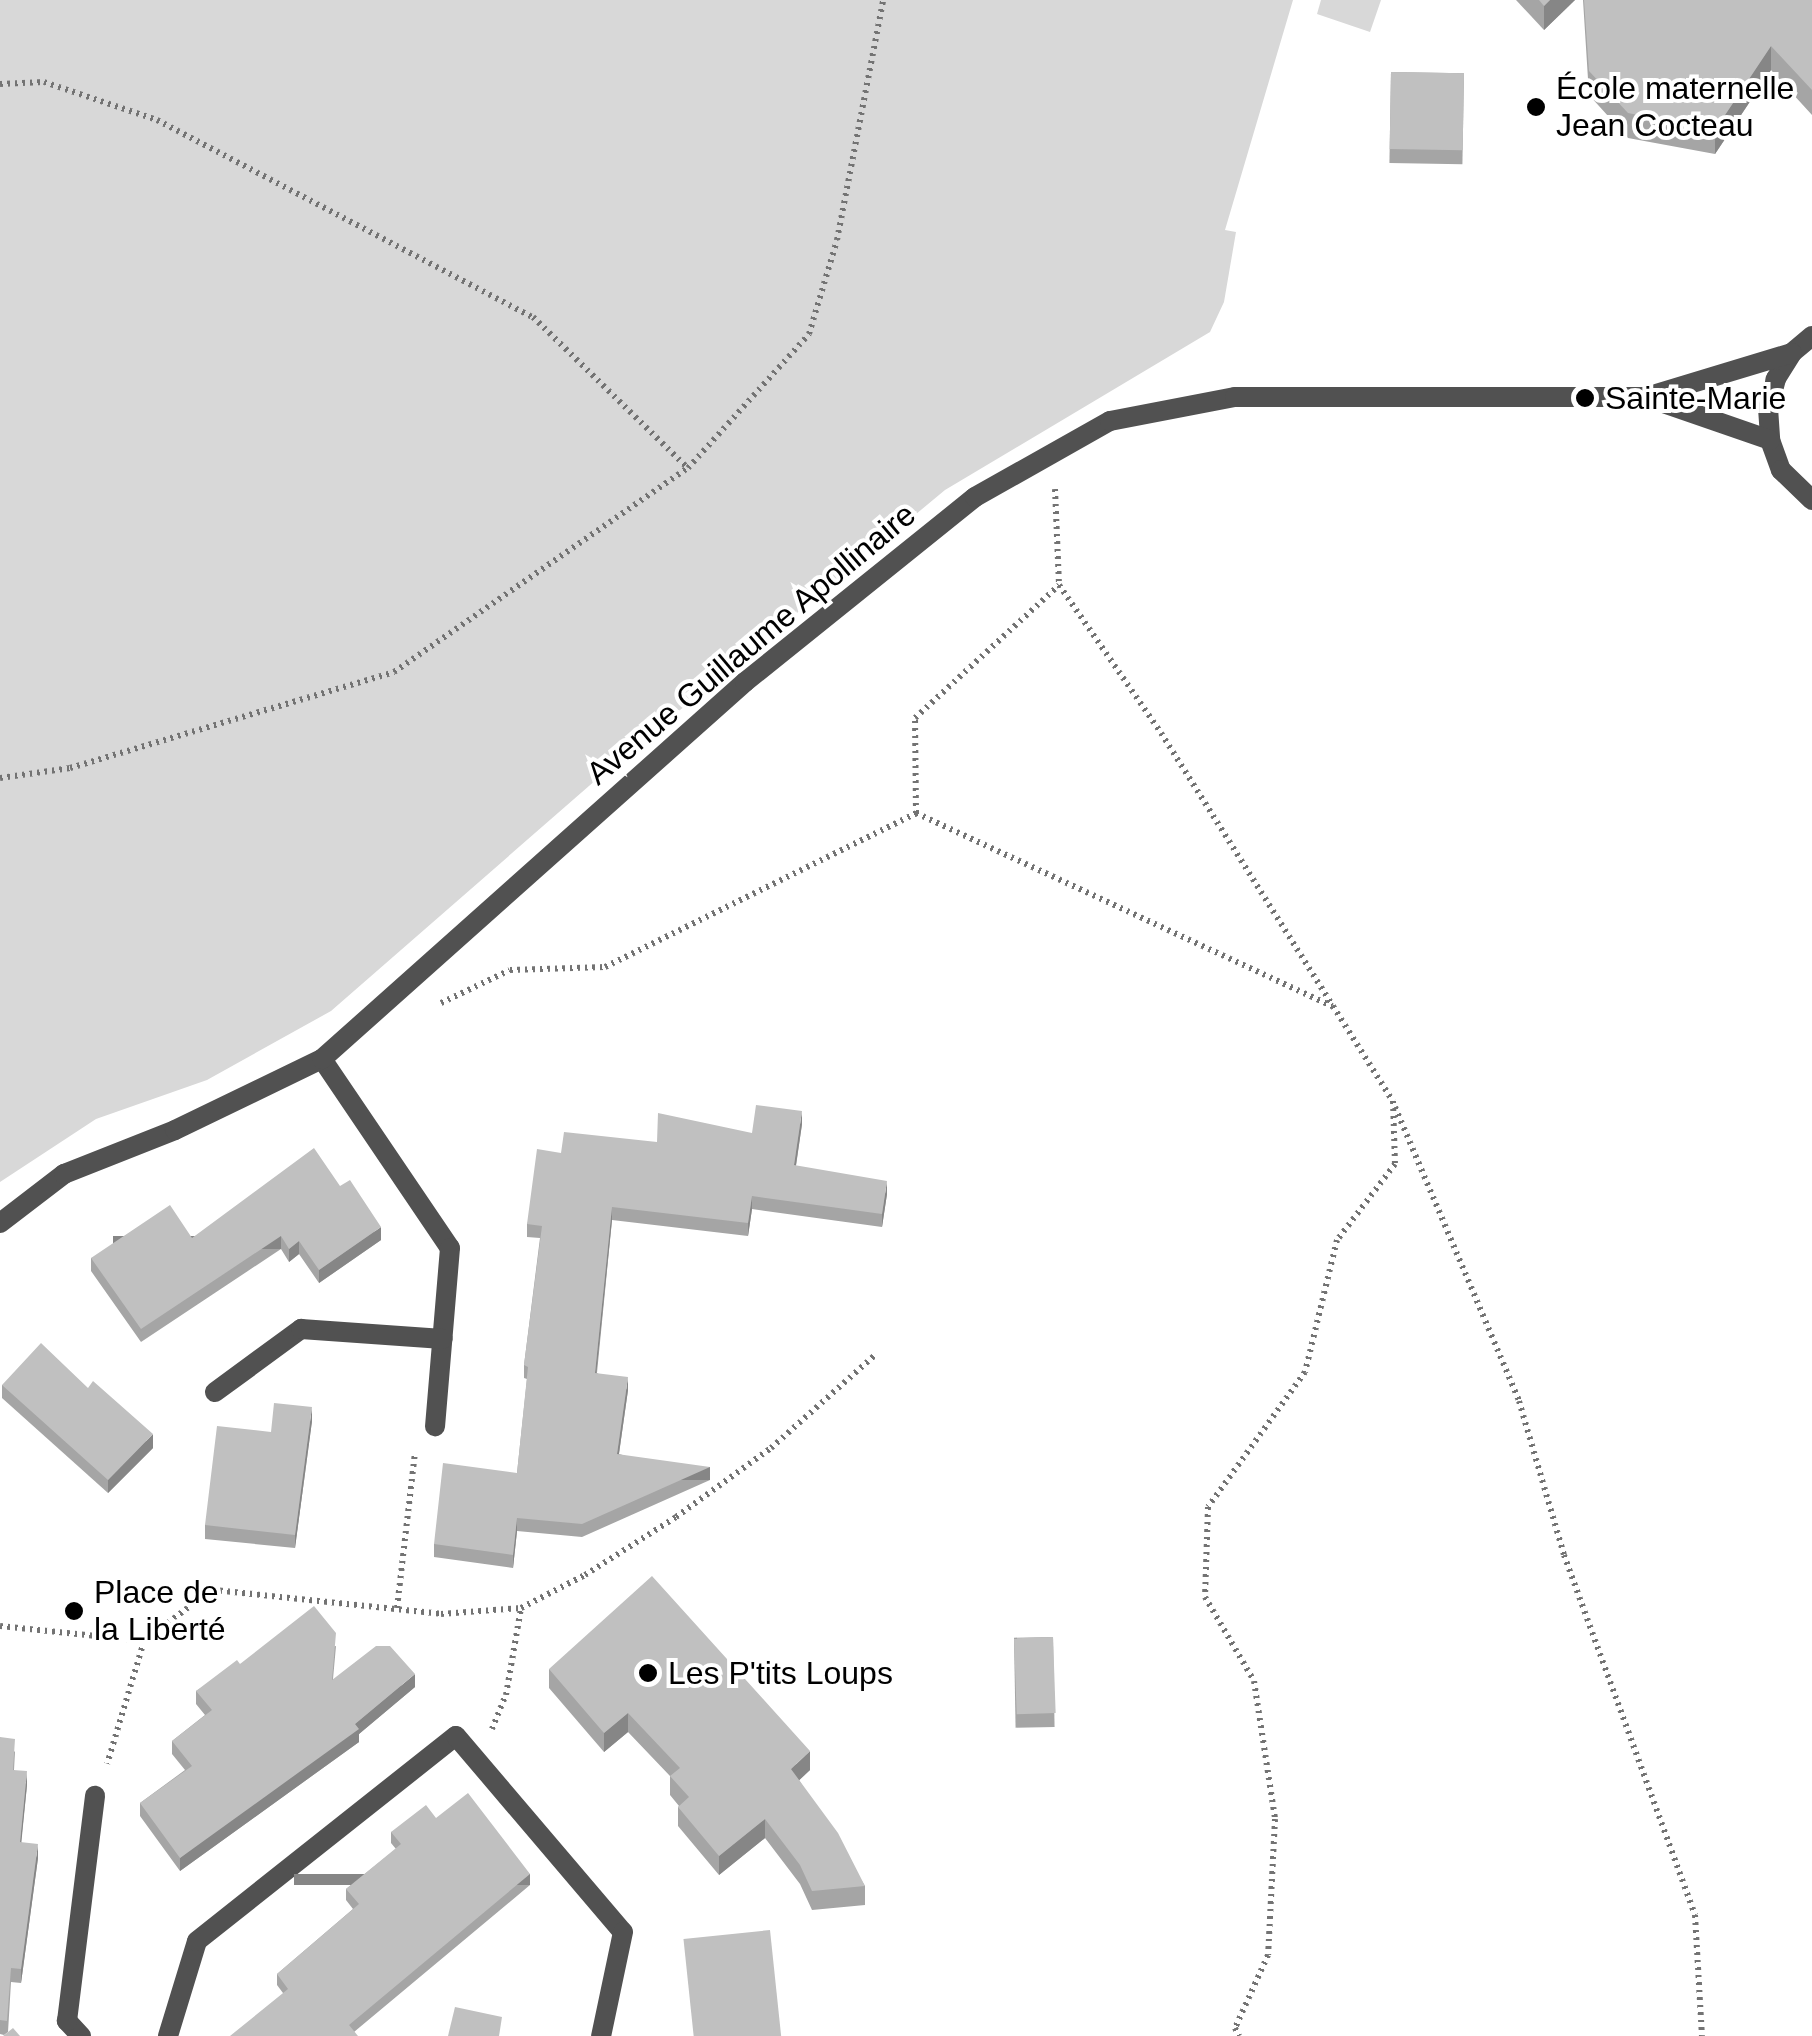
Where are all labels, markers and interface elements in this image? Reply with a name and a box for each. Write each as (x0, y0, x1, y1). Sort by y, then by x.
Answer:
place label: École maternelle Jean Cocteau (1556, 70, 1794, 145)
marker: École maternelle Jean Cocteau (1525, 96, 1547, 118)
place label: Sainte-Marie (1605, 379, 1786, 417)
marker: Sainte-Marie (1574, 387, 1596, 409)
street label: Avenue Guillaume Apollinaire (578, 495, 924, 793)
place label: Place de la Liberté (94, 1574, 226, 1649)
marker: Place de la Liberté (63, 1600, 85, 1622)
place label: Les P'tits Loups (668, 1654, 893, 1692)
marker: Les P'tits Loups (637, 1662, 659, 1684)

